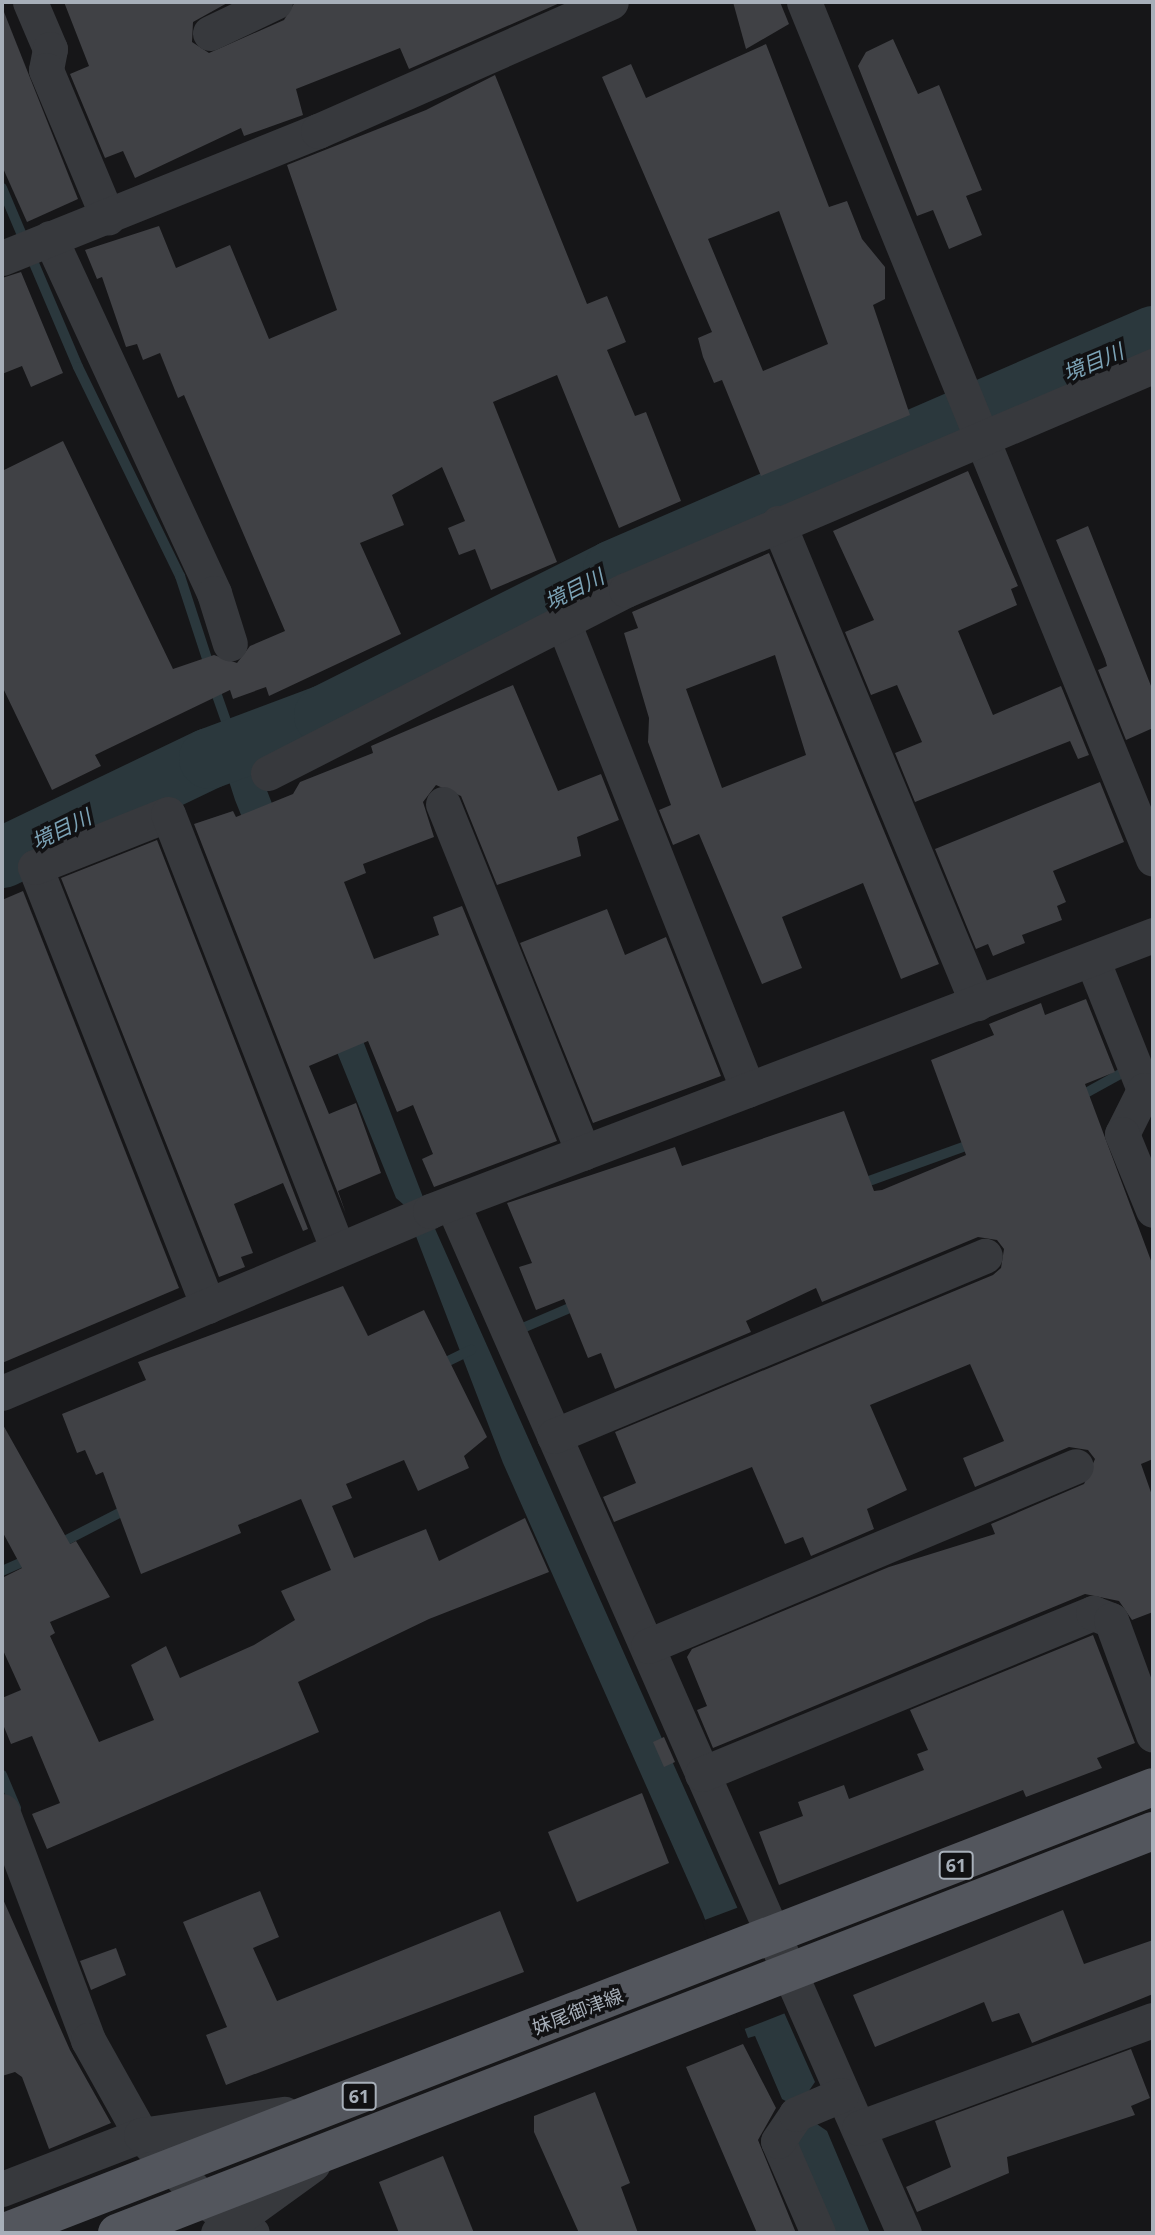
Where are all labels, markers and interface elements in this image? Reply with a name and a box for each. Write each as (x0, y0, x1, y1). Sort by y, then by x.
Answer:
water label: 境目川 (1059, 338, 1127, 386)
water label: 境目川 (540, 563, 608, 615)
water label: 境目川 (27, 804, 95, 854)
road number: 61 (939, 1851, 974, 1880)
street label: 妹尾御津線 (530, 1984, 626, 2040)
road number: 61 (342, 2082, 376, 2110)

